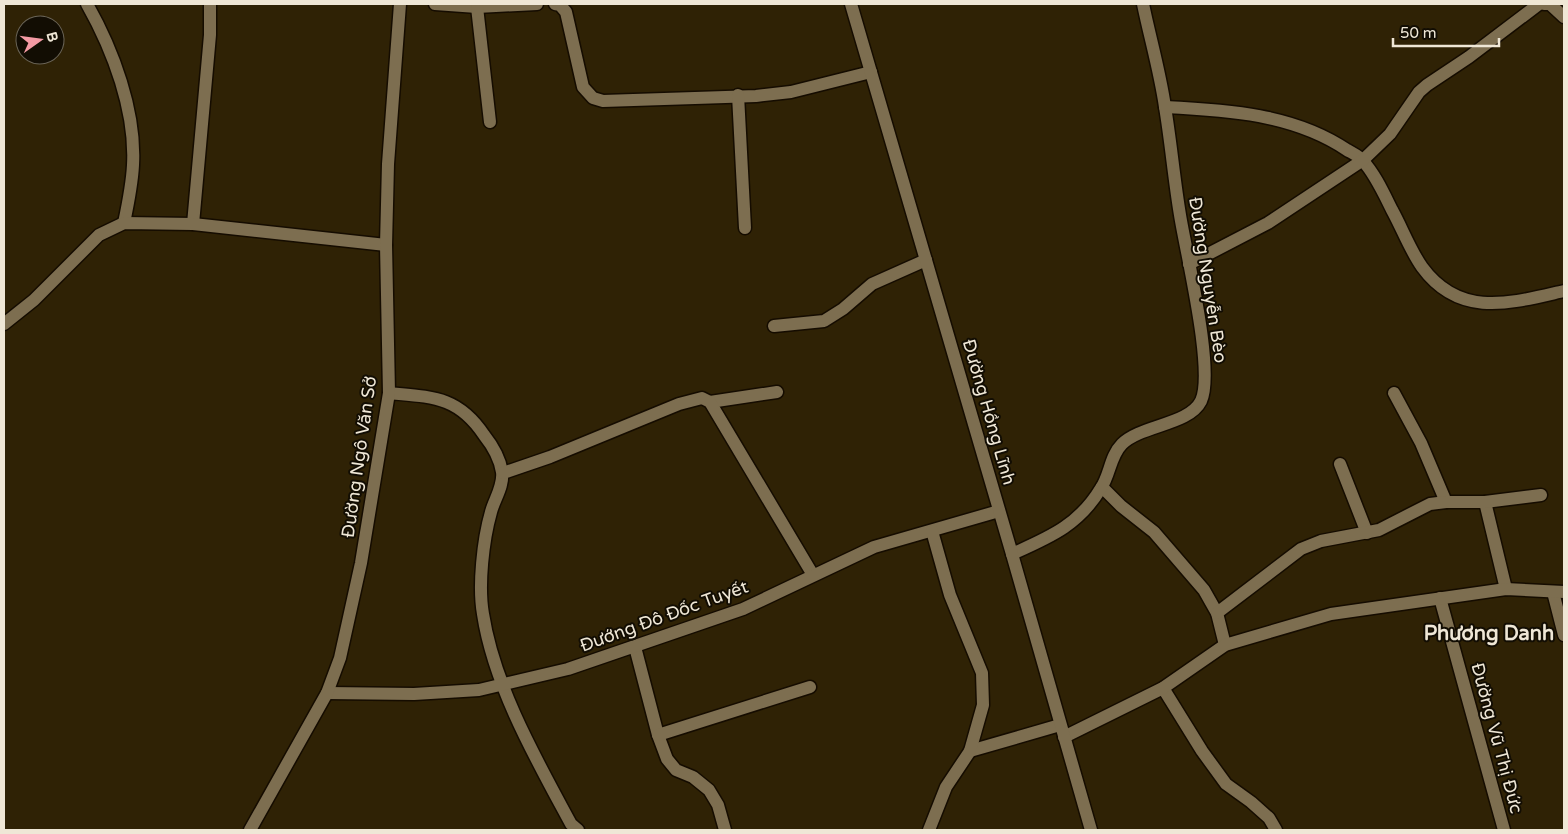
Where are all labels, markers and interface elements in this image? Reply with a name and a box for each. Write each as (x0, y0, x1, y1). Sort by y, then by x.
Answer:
north arrow (15, 15, 65, 65)
scale bar (1393, 15, 1499, 47)
text: 50 m (1400, 24, 1437, 42)
text: B (43, 30, 62, 44)
street label: Đường Nguyễn Bèo (1184, 195, 1232, 365)
street label: Đường Hồng Lĩnh (958, 337, 1020, 487)
street label: Đường Ngô Văn Sở (337, 375, 381, 539)
street label: Đướng Đô Đốc Tuyết (577, 575, 751, 657)
district label: Phương Danh (1424, 622, 1554, 646)
street label: Đường Vũ Thị Đức (1466, 660, 1528, 816)

